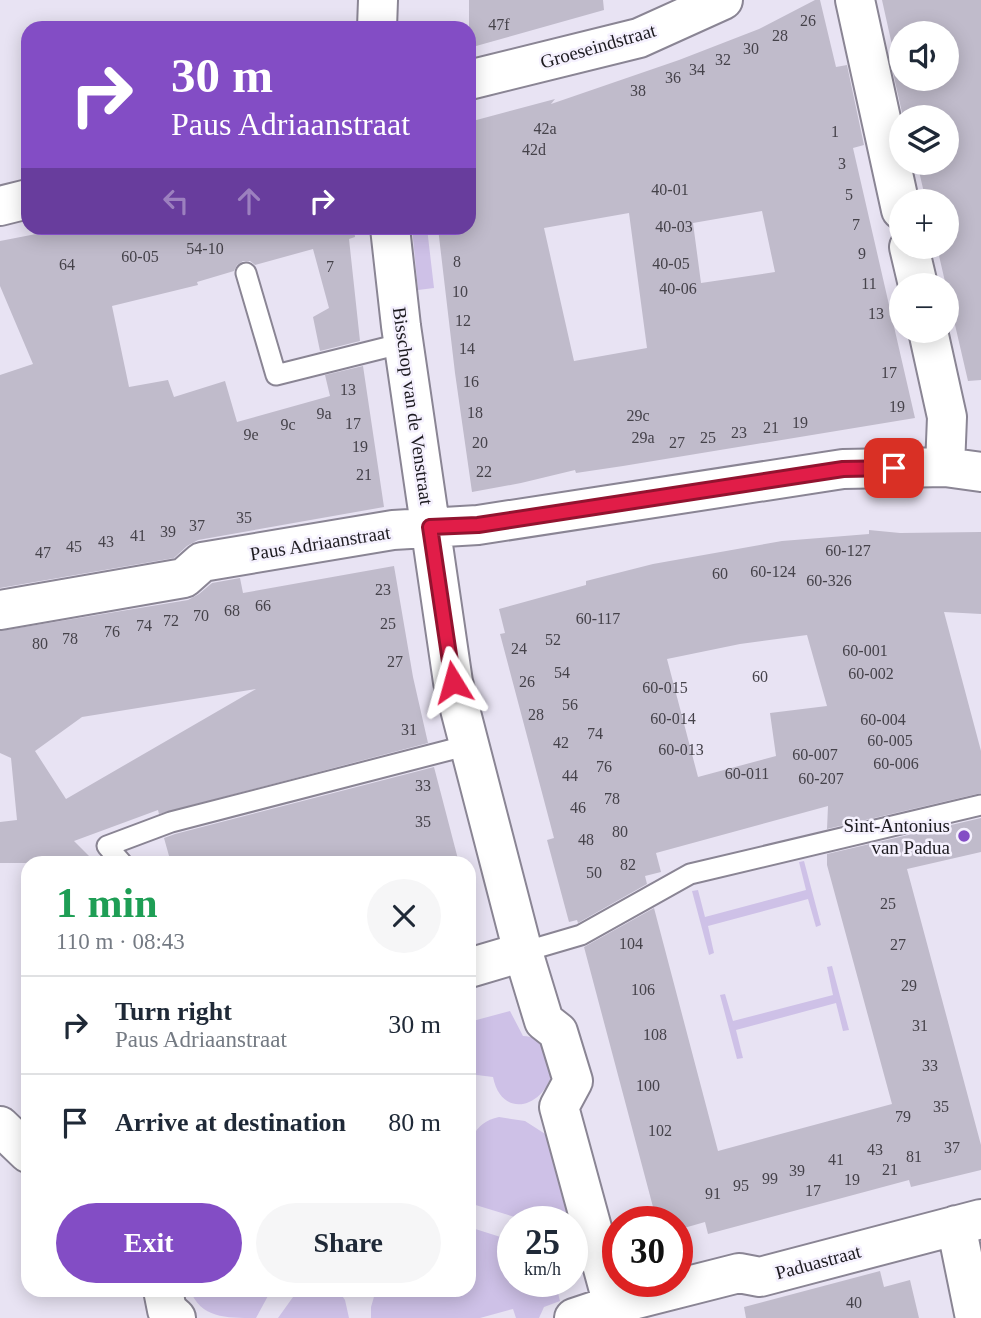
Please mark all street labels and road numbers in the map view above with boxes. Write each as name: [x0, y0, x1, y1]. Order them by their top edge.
street label: Groeseindstraat: [538, 19, 659, 73]
street label: Bisschop van de Venstraat: [389, 306, 437, 507]
street label: Paus Adriaanstraat: [248, 521, 392, 564]
street label: Paduastraat: [773, 1240, 864, 1283]

